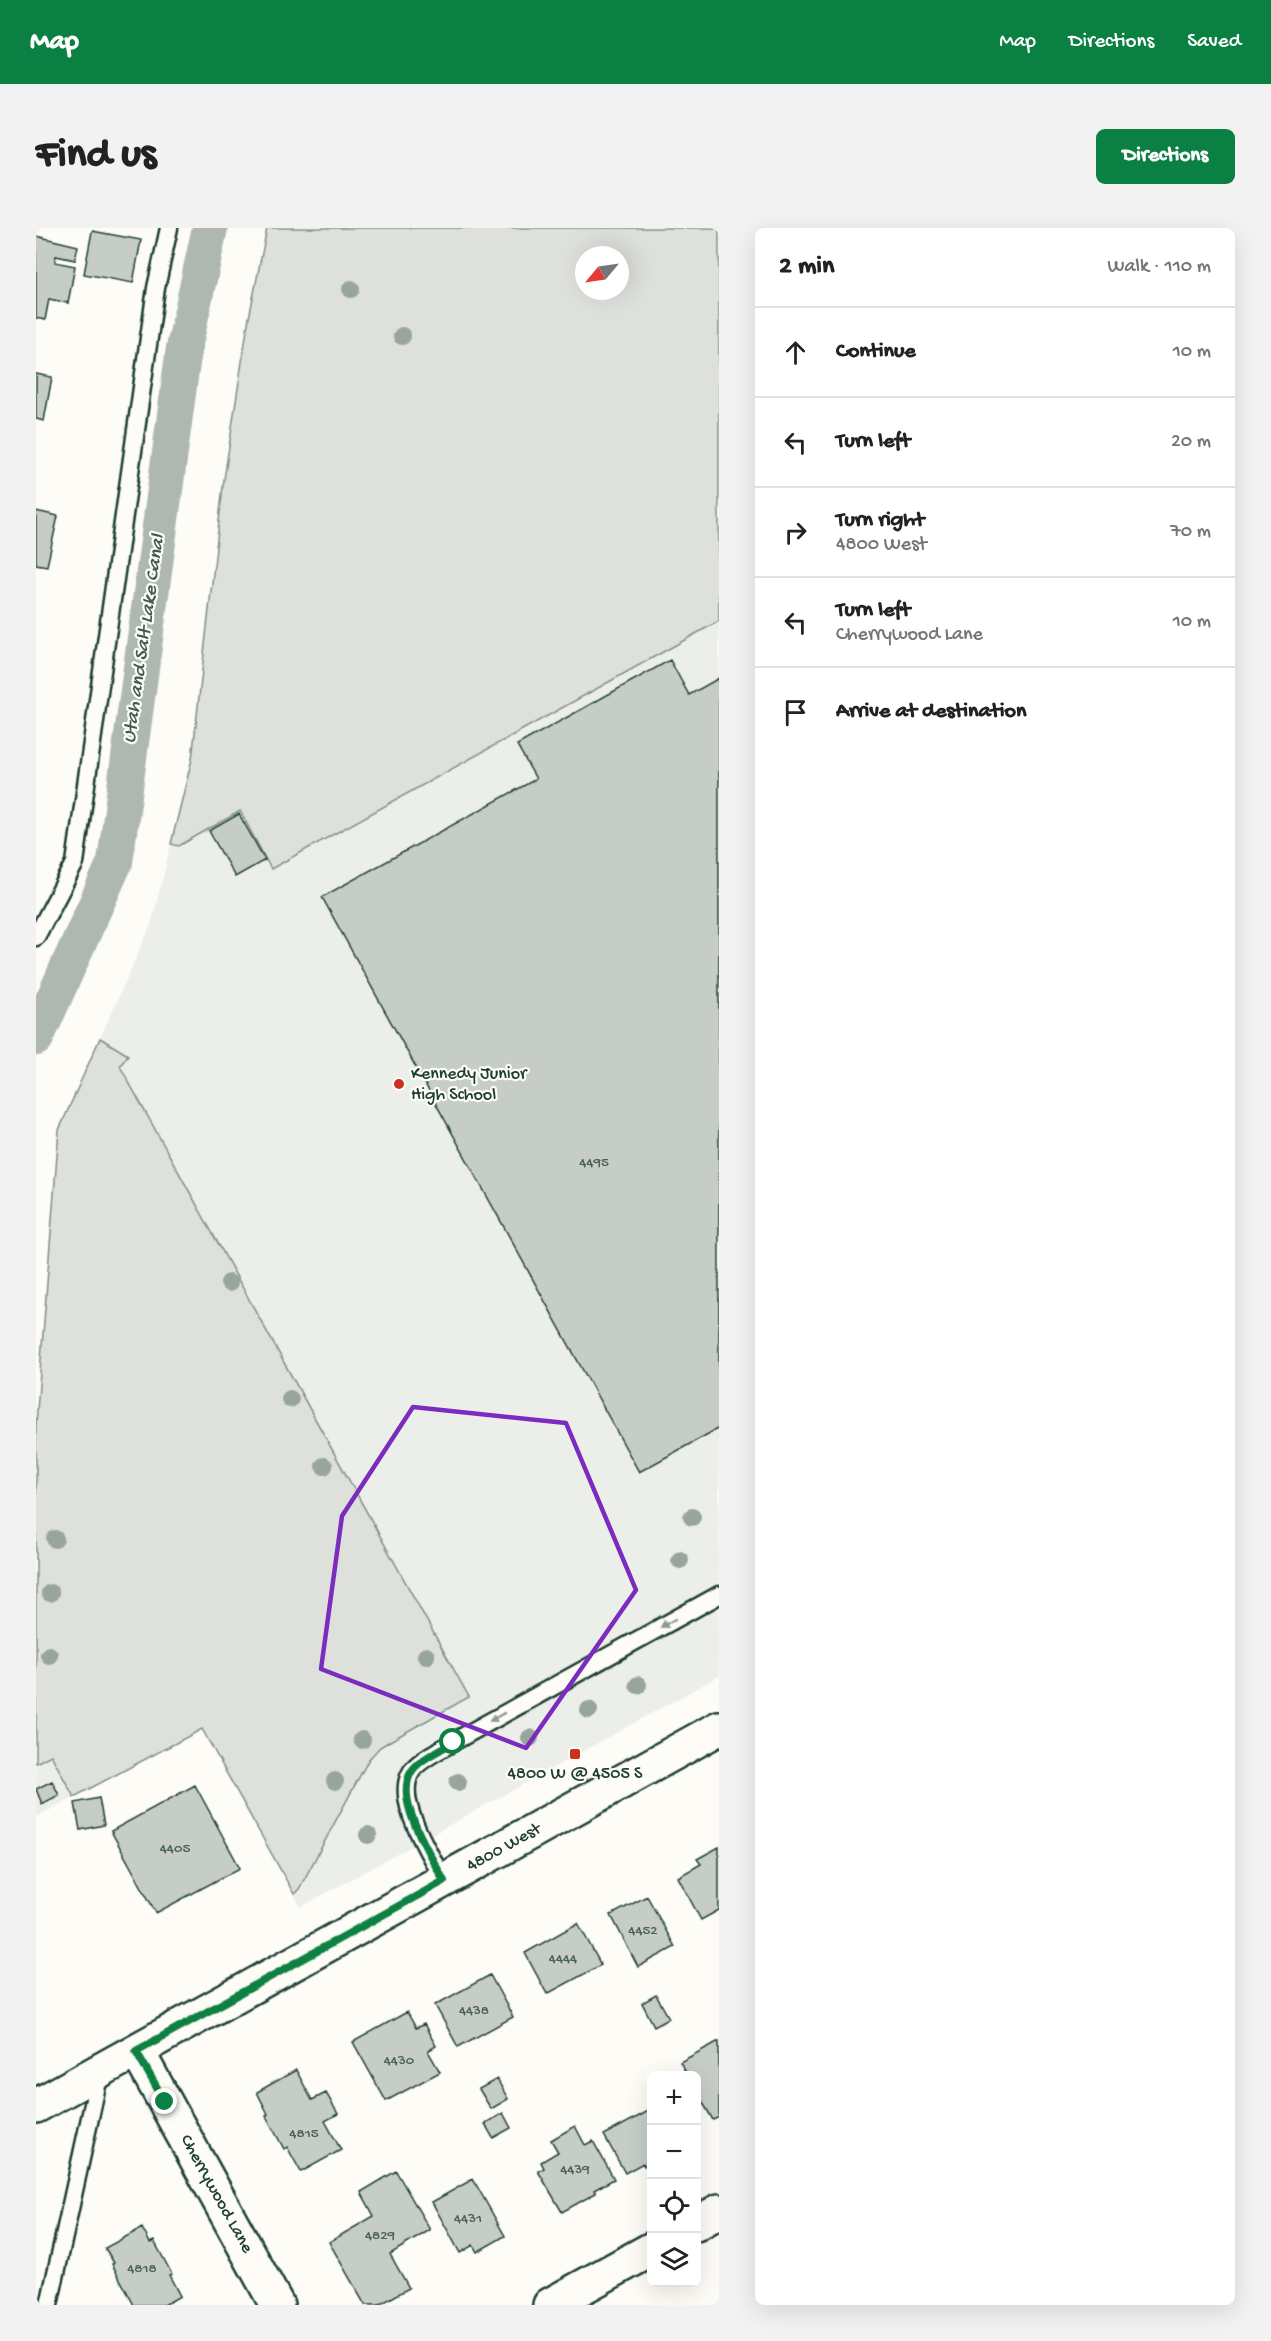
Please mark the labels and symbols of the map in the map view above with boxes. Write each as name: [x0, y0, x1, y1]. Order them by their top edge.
north arrow: [575, 246, 629, 300]
water label: Utah and Salt Lake Canal: [119, 532, 171, 745]
place label: Kennedy Junior High School: [411, 1064, 528, 1106]
marker: Kennedy Junior High School: [392, 1077, 406, 1091]
house number: 4495: [579, 1154, 609, 1172]
one-way arrow: [659, 1618, 676, 1628]
one-way arrow: [488, 1712, 505, 1722]
route start: [439, 1728, 465, 1754]
marker: 4800 W @ 4505 S: [568, 1747, 582, 1761]
place label: 4800 W @ 4505 S: [508, 1764, 643, 1785]
street label: 4800 West: [463, 1818, 546, 1877]
house number: 4405: [160, 1840, 190, 1858]
house number: 4452: [628, 1922, 658, 1940]
house number: 4444: [549, 1950, 577, 1968]
house number: 4438: [459, 2002, 489, 2020]
house number: 4430: [384, 2052, 415, 2070]
route end: [151, 2088, 177, 2114]
house number: 4815: [289, 2125, 319, 2143]
street label: Cherrywood Lane: [175, 2131, 258, 2258]
house number: 4439: [560, 2161, 590, 2179]
house number: 4431: [454, 2210, 482, 2228]
house number: 4829: [365, 2227, 396, 2245]
house number: 4818: [127, 2260, 157, 2278]

